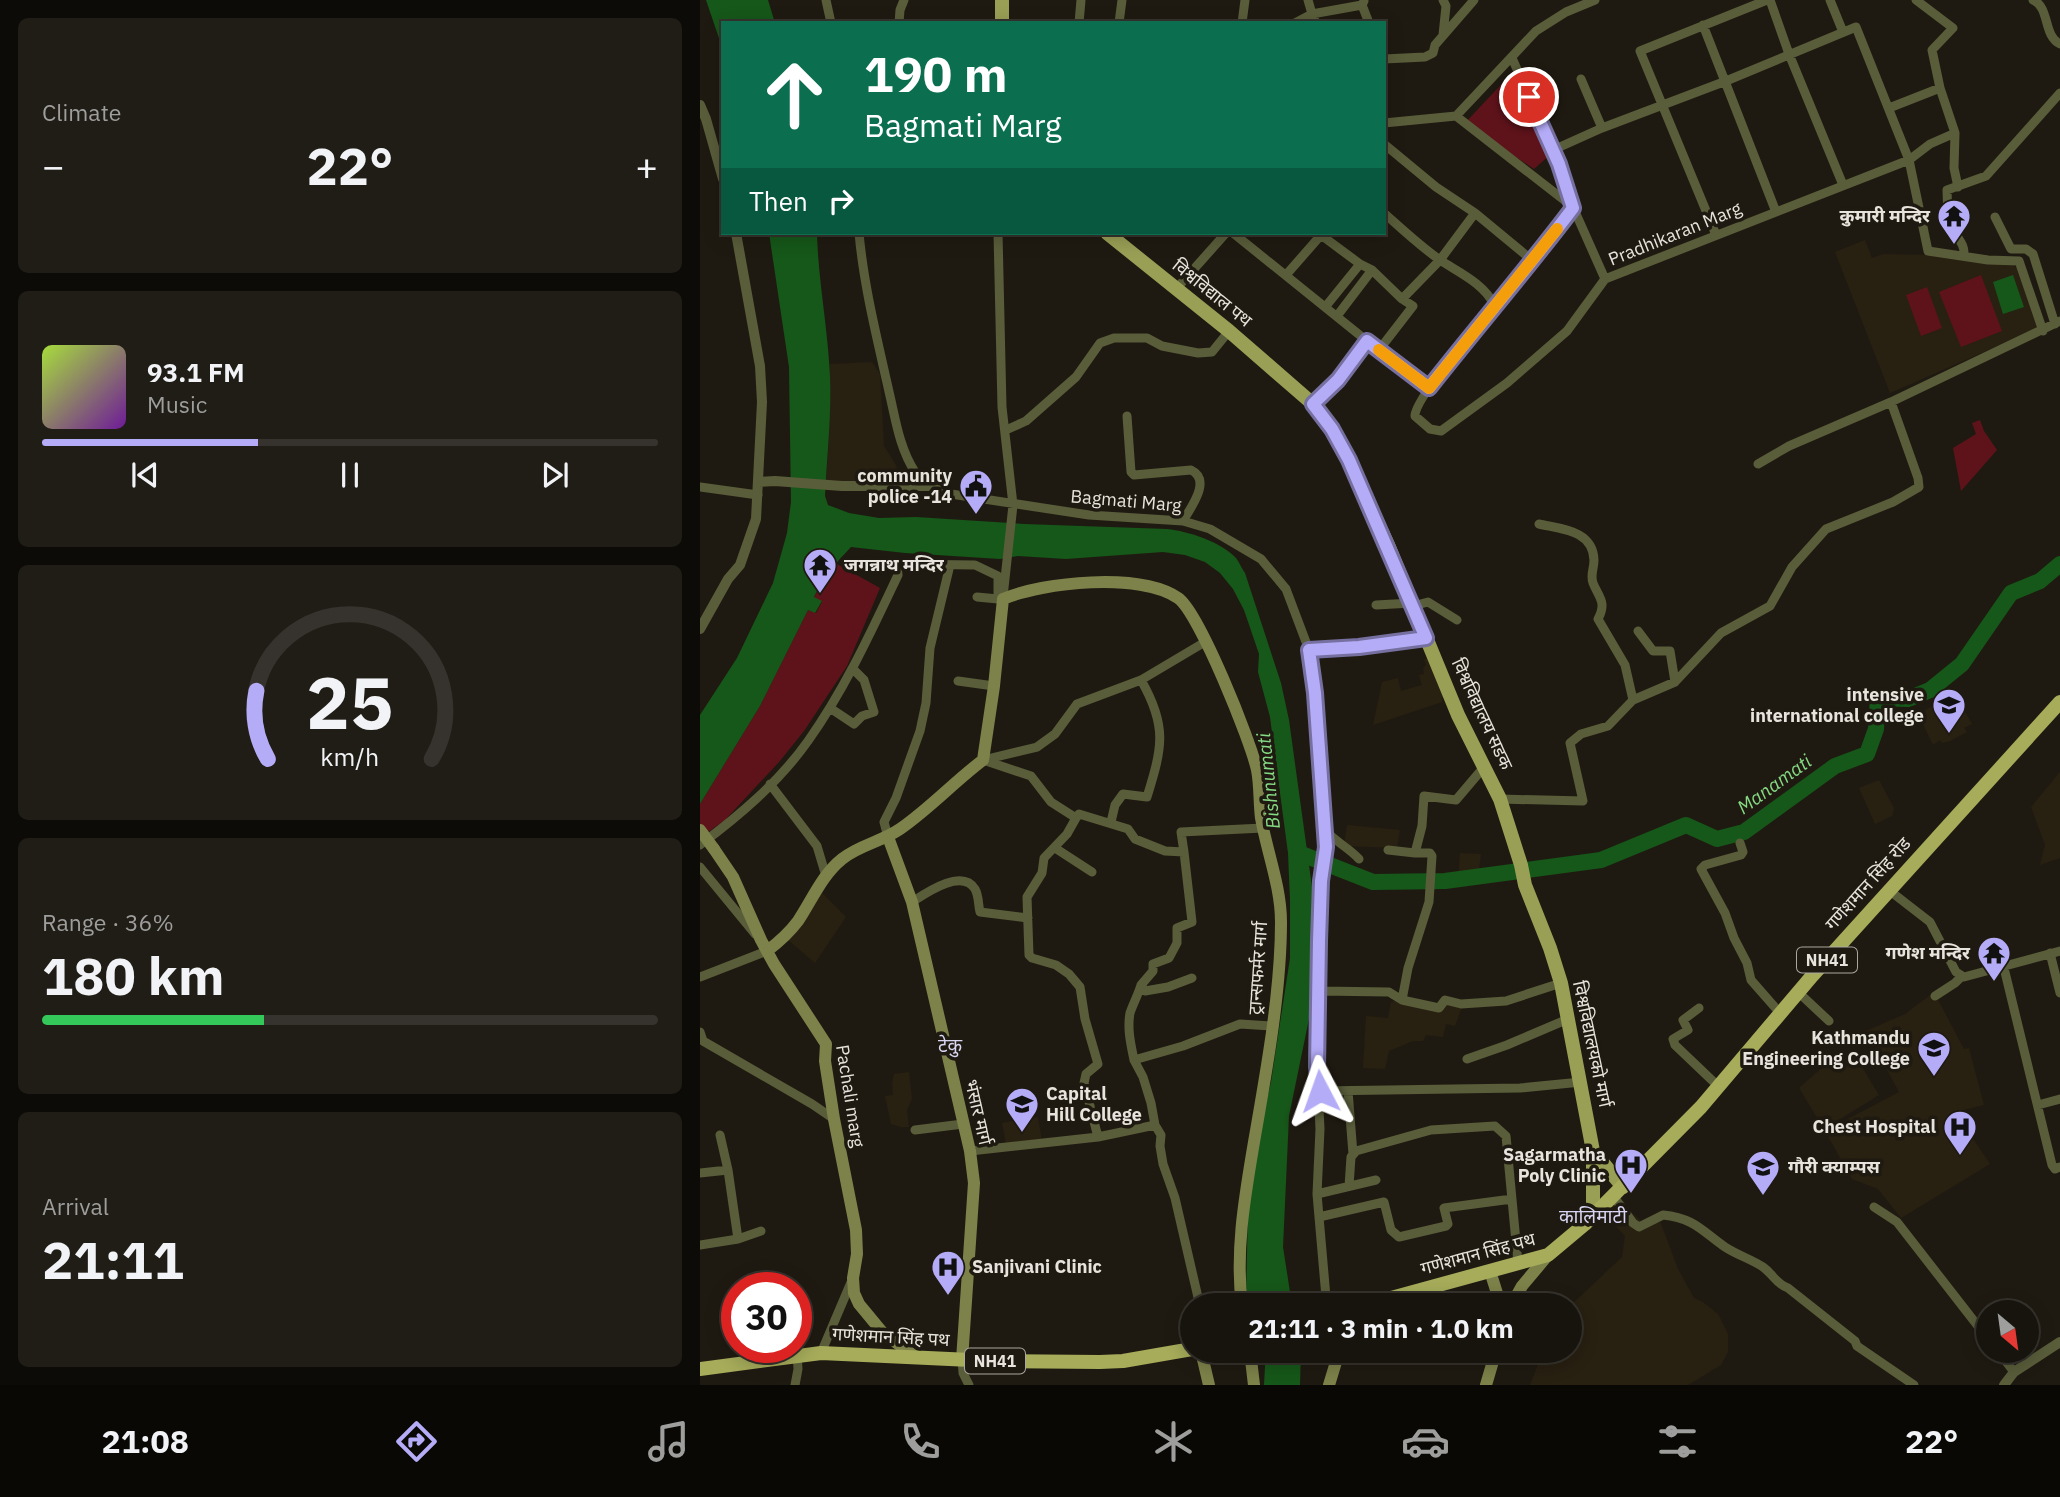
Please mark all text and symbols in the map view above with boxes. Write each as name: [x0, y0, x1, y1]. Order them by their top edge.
text: 190 m: [864, 42, 1008, 105]
icon: ahead: [749, 49, 840, 140]
pin: [1499, 67, 1559, 127]
icon: arrive: [1510, 78, 1548, 116]
text: Climate: [42, 97, 121, 127]
text: Bagmati Marg: [864, 104, 1062, 146]
text: 22°: [307, 132, 393, 199]
text: −: [42, 141, 65, 190]
text: +: [635, 141, 658, 190]
icon: right: [822, 182, 860, 220]
text: Then: [749, 184, 808, 218]
street label: Pradhikaran Marg: [1605, 196, 1745, 271]
temple icon: कुमारी मन्दिर: [1935, 197, 1973, 246]
place label: कुमारी मन्दिर: [1840, 204, 1931, 227]
street label: विश्वविद्याल पथ: [1168, 253, 1257, 332]
text: 93.1 FM: [147, 355, 245, 389]
text: Music: [147, 389, 207, 419]
icon: previous: [126, 456, 164, 494]
icon: pause: [331, 456, 369, 494]
icon: next: [536, 456, 574, 494]
place label: community police -14: [857, 464, 952, 508]
public building icon: community police -14: [957, 467, 995, 516]
street label: Bagmati Marg: [1070, 484, 1183, 517]
temple icon: जगन्नाथ मन्दिर: [801, 546, 839, 595]
place label: जगन्नाथ मन्दिर: [844, 553, 945, 576]
text: 25: [306, 654, 394, 749]
street label: विश्वविद्यालय सडक: [1447, 654, 1519, 774]
place label: intensive international college: [1750, 683, 1924, 727]
school or university icon: intensive international college: [1930, 686, 1968, 735]
water label: Bishnumati: [1251, 731, 1285, 830]
text: km/h: [321, 739, 379, 772]
water label: Manamati: [1732, 748, 1817, 819]
street label: गणेशमान सिंह रोड: [1820, 832, 1916, 935]
text: Range · 36%: [42, 907, 174, 937]
street label: ट्रान्सफर्मर मार्ग: [1243, 920, 1272, 1015]
temple icon: गणेश मन्दिर: [1975, 934, 2013, 983]
place label: गणेश मन्दिर: [1886, 941, 1971, 964]
text: 180 km: [42, 942, 224, 1009]
road number: NH41: [1797, 948, 1857, 972]
street label: विश्वविद्यालयको मार्ग: [1568, 979, 1617, 1110]
place label: Kathmandu Engineering College: [1742, 1026, 1910, 1070]
school or university icon: Kathmandu Engineering College: [1915, 1029, 1953, 1078]
district label: टेकु: [938, 1033, 962, 1058]
street label: Pachali marg: [831, 1043, 870, 1150]
position arrow: [1283, 1054, 1357, 1128]
street label: भंसार मार्ग: [960, 1077, 997, 1148]
place label: Capital Hill College: [1046, 1082, 1142, 1126]
school or university icon: Capital Hill College: [1003, 1085, 1041, 1134]
hospital icon: Chest Hospital: [1941, 1108, 1979, 1157]
place label: Chest Hospital: [1812, 1115, 1937, 1138]
place label: Sagarmatha Poly Clinic: [1503, 1143, 1606, 1187]
hospital icon: Sagarmatha Poly Clinic: [1612, 1146, 1650, 1195]
school or university icon: गौरी क्याम्पस: [1744, 1148, 1782, 1197]
place label: गौरी क्याम्पस: [1788, 1155, 1881, 1178]
text: Arrival: [42, 1191, 109, 1221]
district label: कालिमाटी: [1559, 1204, 1628, 1228]
text: 21:11: [42, 1226, 184, 1293]
street label: गणेशमान सिंह पथ: [1418, 1227, 1538, 1280]
hospital icon: Sanjivani Clinic: [929, 1248, 967, 1297]
place label: Sanjivani Clinic: [972, 1255, 1102, 1278]
speed limit sign: 30: [721, 1272, 812, 1363]
north arrow: [1976, 1300, 2039, 1363]
map controls: [1976, 1300, 2039, 1363]
text: 21:11 · 3 min · 1.0 km: [1248, 1311, 1514, 1345]
street label: गणेशमान सिंह पथ: [832, 1322, 951, 1351]
road number: NH41: [965, 1348, 1025, 1373]
icon: directions: [392, 1417, 441, 1466]
icon: music: [644, 1417, 693, 1466]
icon: phone: [896, 1417, 945, 1466]
icon: climate: [1149, 1417, 1198, 1466]
icon: car: [1401, 1417, 1450, 1466]
icon: filters: [1653, 1417, 1702, 1466]
text: 21:08: [102, 1420, 189, 1462]
text: 22°: [1905, 1420, 1958, 1462]

